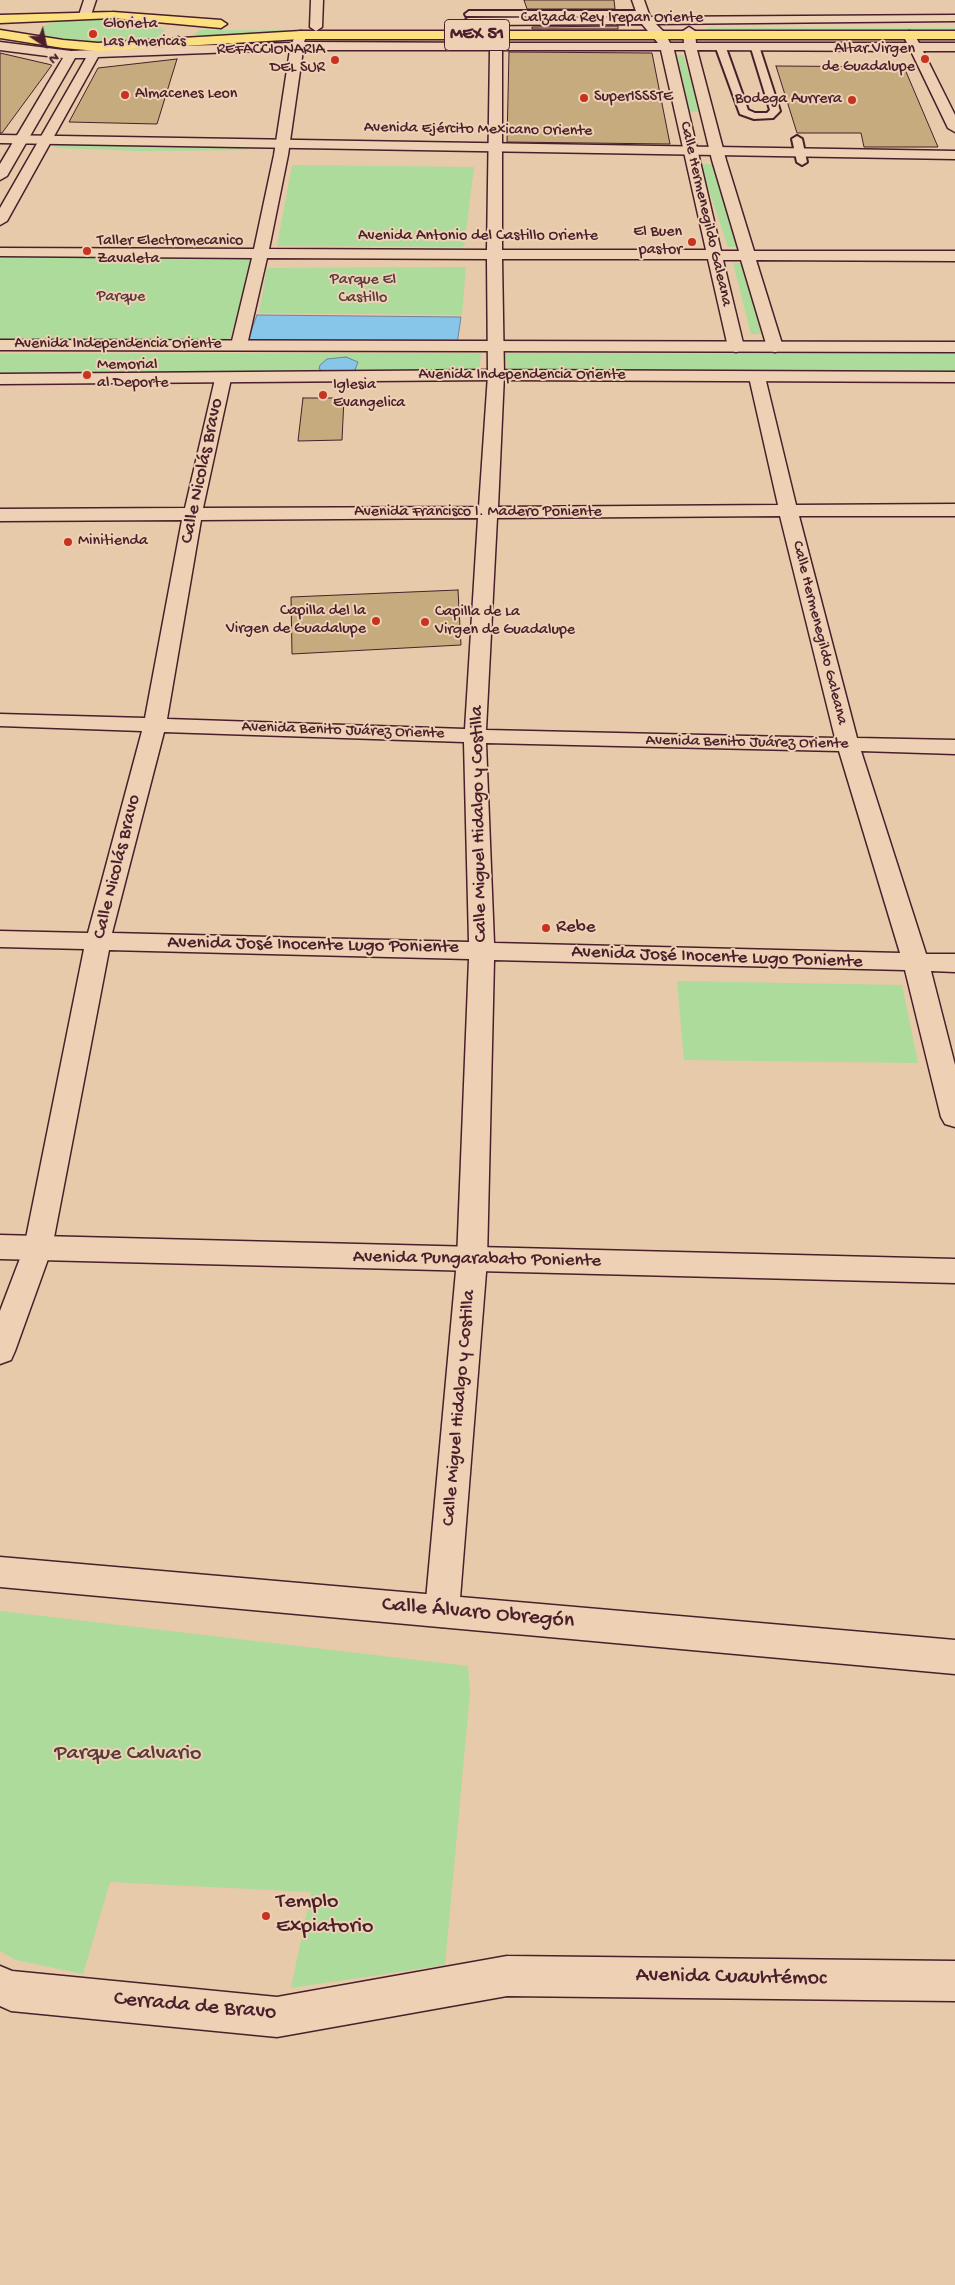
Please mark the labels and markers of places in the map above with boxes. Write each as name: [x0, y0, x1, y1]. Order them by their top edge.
place label: Glorieta Las Americas: [103, 15, 186, 53]
marker: Glorieta Las Americas: [87, 28, 99, 40]
place label: Altar Virgen de Guadalupe: [822, 40, 915, 78]
place label: REFACCIONARIA DEL SUR: [217, 41, 325, 79]
marker: Altar Virgen de Guadalupe: [919, 53, 931, 65]
marker: REFACCIONARIA DEL SUR: [329, 54, 341, 66]
place label: Almacenes Leon: [135, 85, 237, 105]
place label: SuperISSSTE: [594, 88, 673, 108]
marker: Almacenes Leon: [119, 89, 131, 101]
place label: Bodega Aurrera: [735, 90, 842, 110]
marker: SuperISSSTE: [578, 92, 590, 104]
marker: Bodega Aurrera: [846, 94, 858, 106]
place label: El Buen pastor: [633, 223, 682, 261]
place label: Taller Electromecanico Zavaleta: [97, 232, 243, 270]
marker: El Buen pastor: [686, 236, 698, 248]
marker: Taller Electromecanico Zavaleta: [81, 245, 93, 257]
place label: Memorial al Deporte: [97, 356, 169, 394]
marker: Memorial al Deporte: [81, 369, 93, 381]
place label: Iglesia Evangelica: [333, 376, 405, 414]
marker: Iglesia Evangelica: [317, 389, 329, 401]
place label: Minitienda: [78, 532, 148, 552]
marker: Minitienda: [62, 536, 74, 548]
place label: Capilla del la Virgen de Guadalupe: [226, 602, 366, 640]
place label: Capilla de La Virgen de Guadalupe: [435, 603, 575, 641]
marker: Capilla del la Virgen de Guadalupe: [370, 615, 382, 627]
marker: Capilla de La Virgen de Guadalupe: [419, 616, 431, 628]
place label: Rebe: [556, 917, 596, 939]
marker: Rebe: [540, 922, 552, 934]
place label: Templo Expiatorio: [276, 1890, 373, 1942]
marker: Templo Expiatorio: [260, 1910, 272, 1922]

